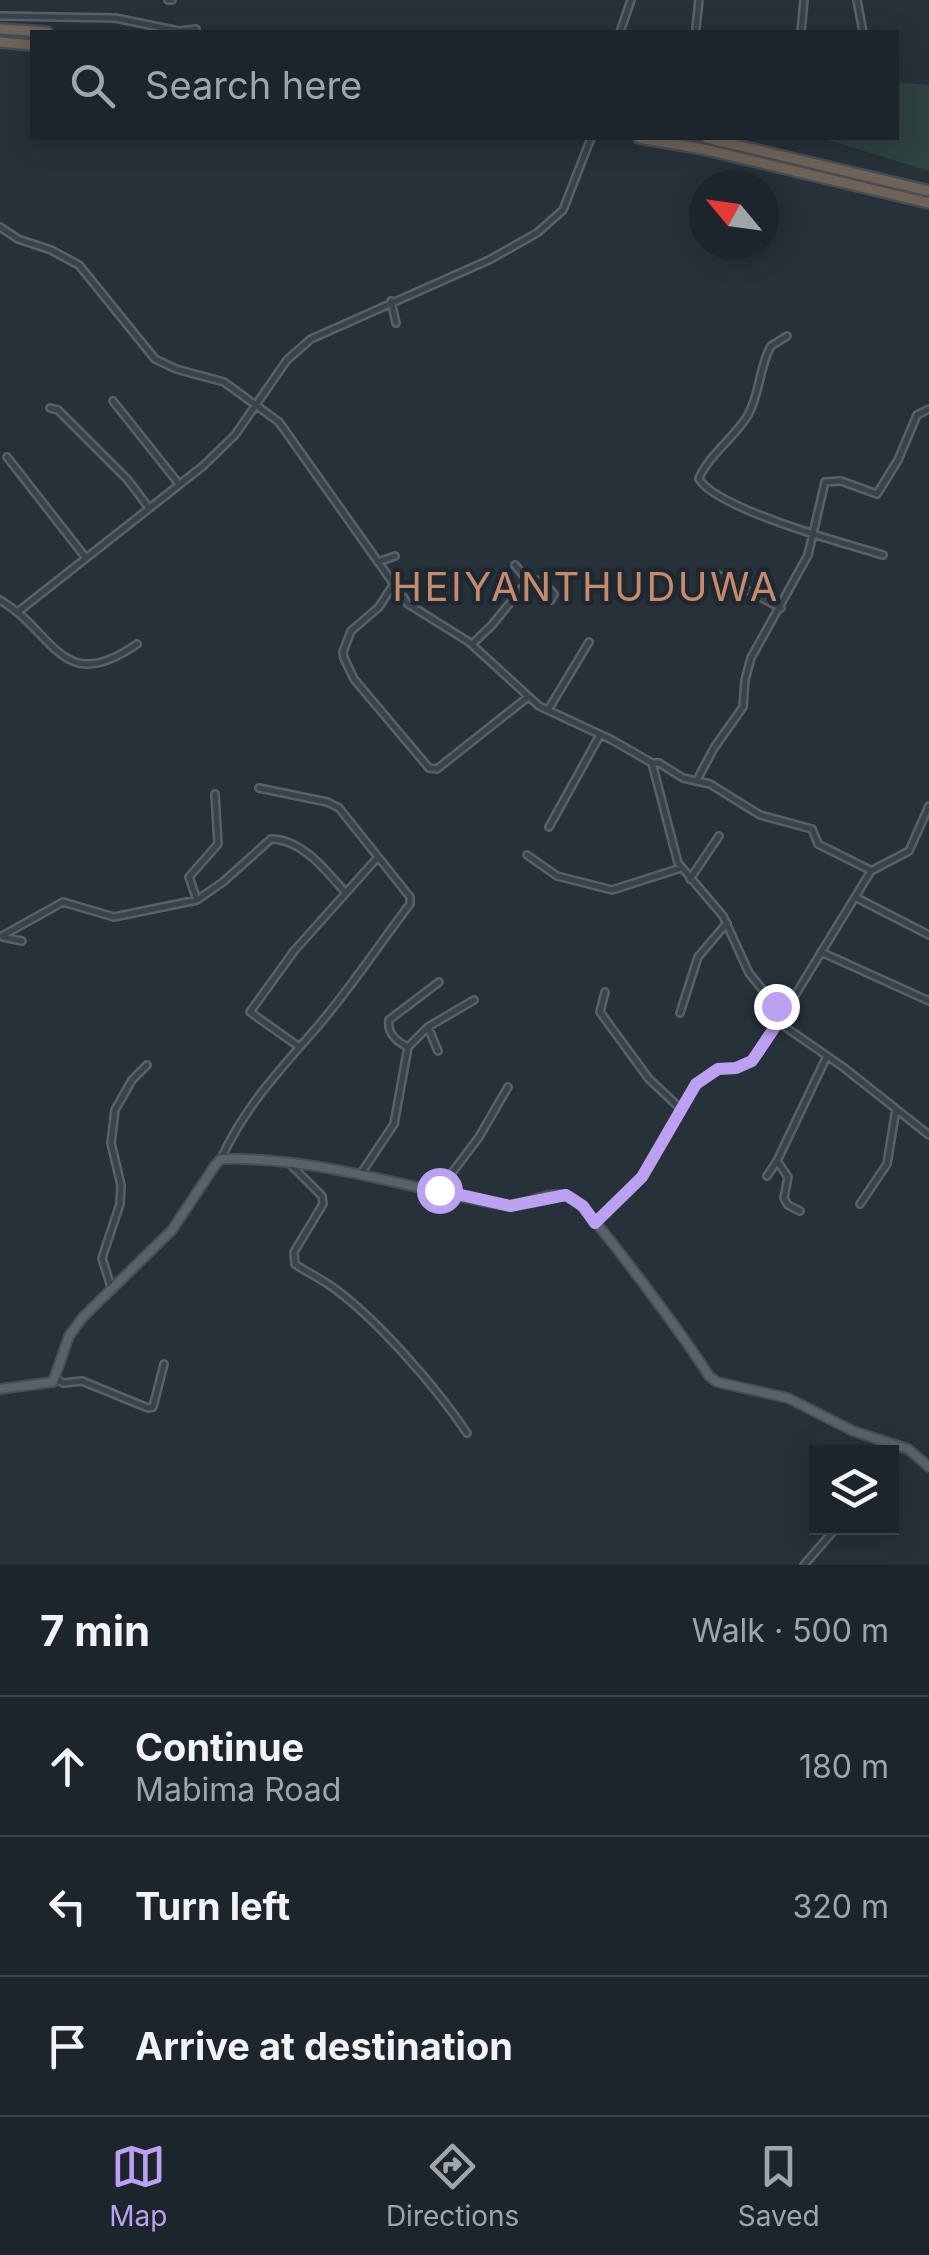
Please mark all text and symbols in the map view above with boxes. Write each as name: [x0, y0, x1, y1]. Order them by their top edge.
search box: [30, 30, 899, 140]
icon: search: [65, 58, 120, 113]
text: Search here: [145, 62, 362, 108]
north arrow: [689, 170, 779, 260]
district label: HEIYANTHUDUWA: [392, 562, 780, 611]
route end: [754, 984, 800, 1030]
route start: [417, 1168, 463, 1214]
map controls: [809, 1445, 899, 1535]
button: layers: [809, 1445, 899, 1535]
text: 7 min: [40, 1605, 150, 1656]
text: Walk · 500 m: [692, 1611, 889, 1650]
text: Continue: [135, 1724, 304, 1770]
icon: ahead: [40, 1739, 95, 1794]
text: 180 m: [799, 1747, 889, 1786]
text: Mabima Road: [135, 1770, 341, 1809]
icon: left: [40, 1879, 95, 1934]
text: Turn left: [135, 1883, 290, 1929]
text: 320 m: [793, 1887, 889, 1926]
icon: arrive: [40, 2019, 95, 2074]
text: Arrive at destination: [135, 2023, 513, 2069]
tab: Map: [109, 2139, 167, 2233]
tab: Directions: [386, 2139, 519, 2233]
tab: Saved: [738, 2139, 820, 2233]

